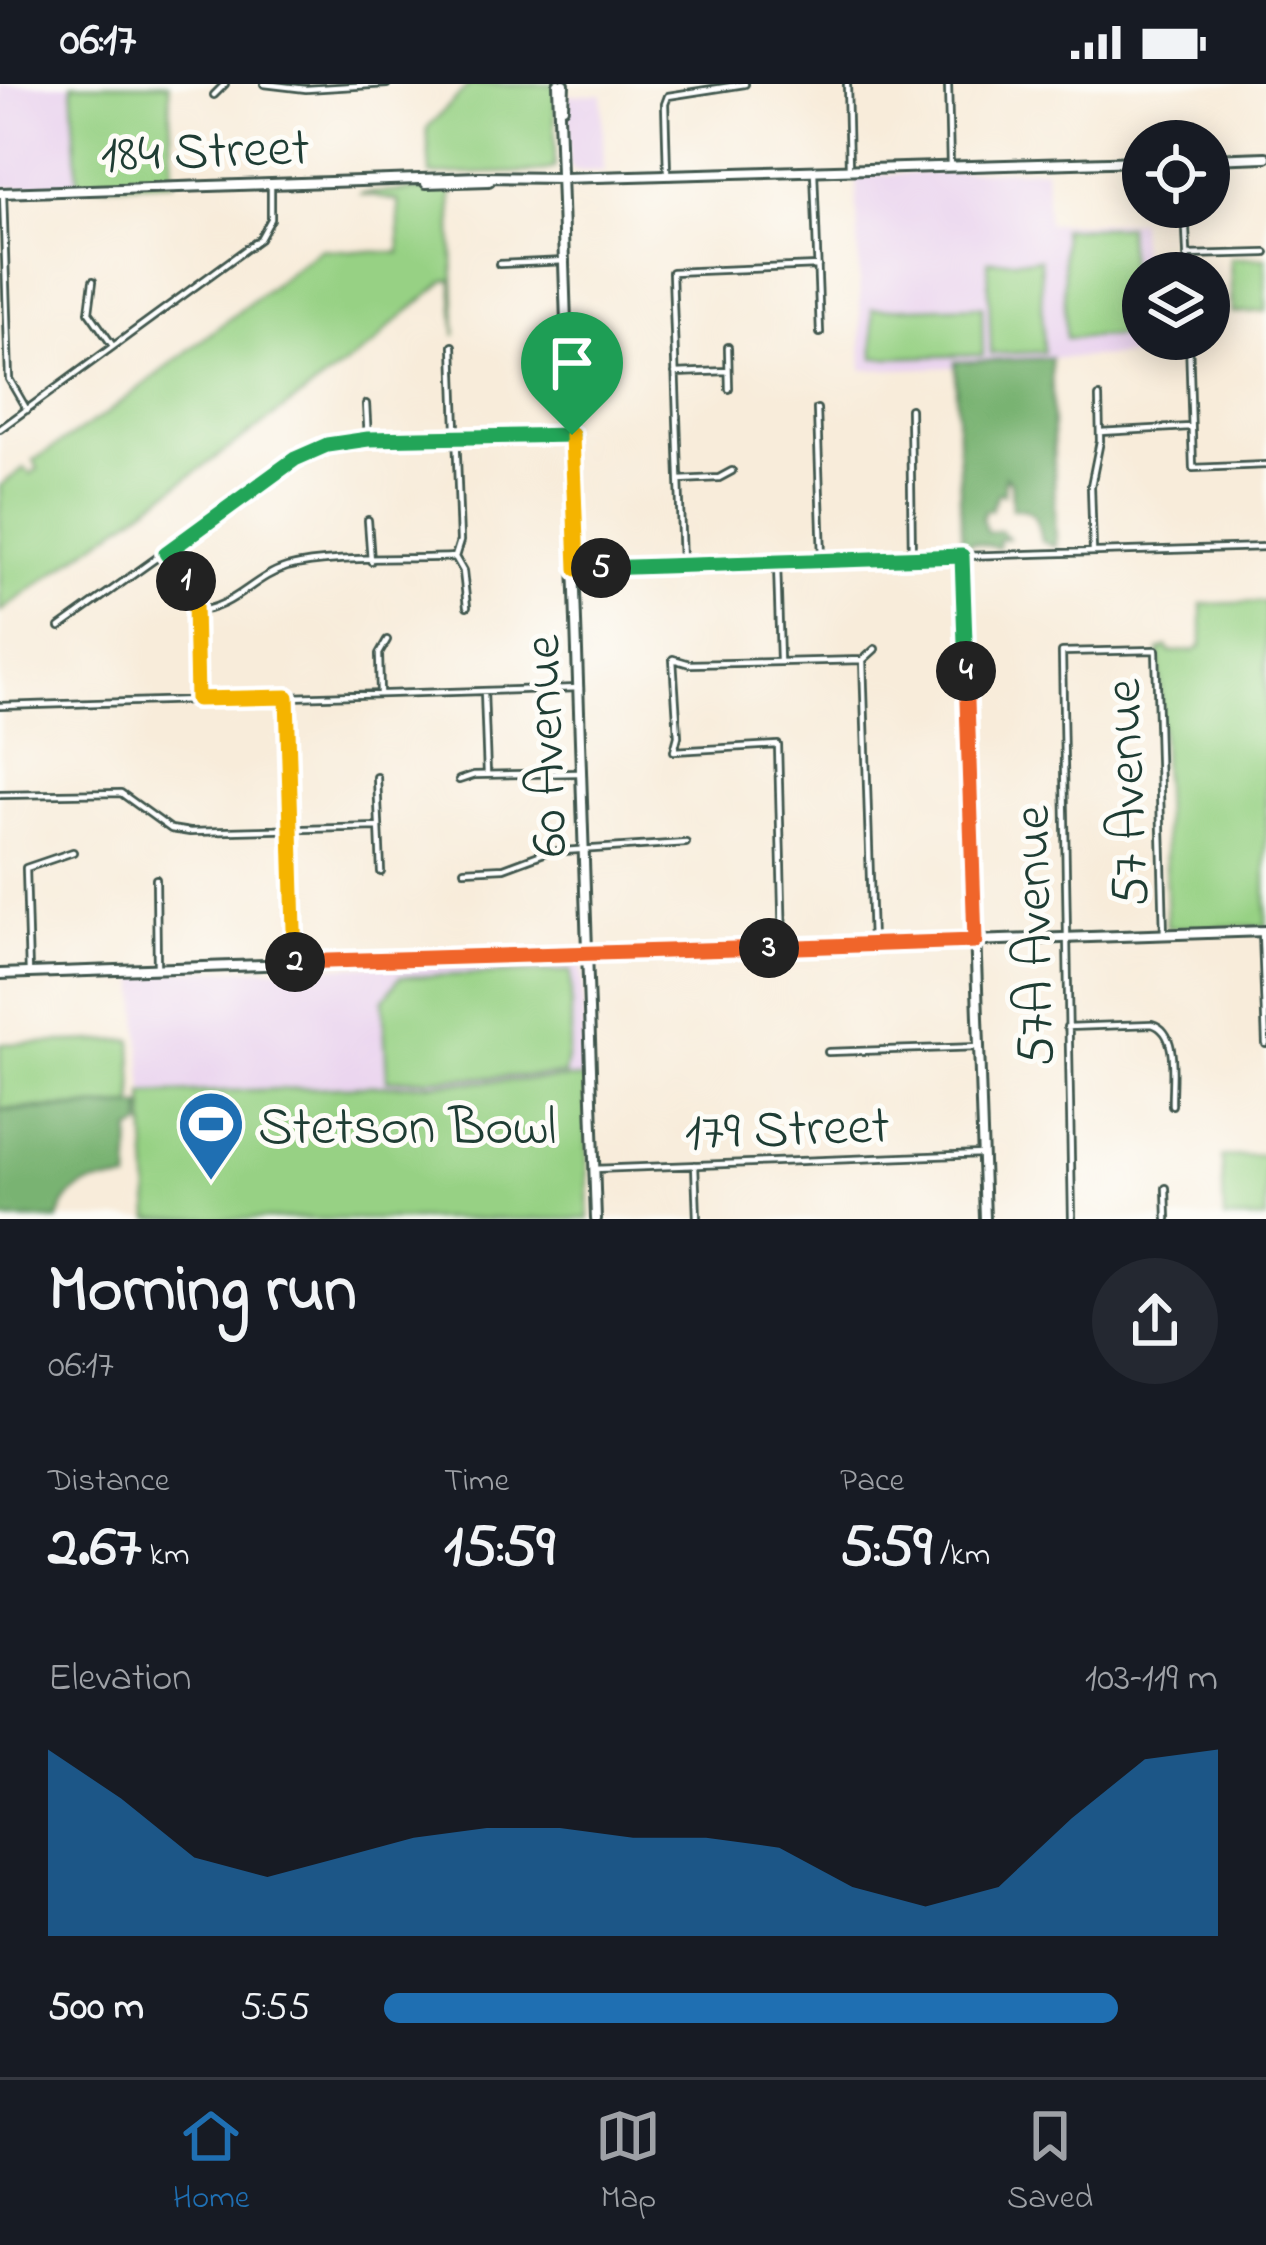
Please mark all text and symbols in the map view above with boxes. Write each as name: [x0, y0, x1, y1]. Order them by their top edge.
text: 06:17: [60, 9, 136, 75]
street label: 184 Street: [99, 111, 311, 197]
map controls: [1122, 120, 1230, 360]
button: locate: [1122, 120, 1230, 228]
button: layers: [1122, 252, 1230, 360]
pin: [521, 312, 623, 435]
icon: arrive: [539, 330, 605, 396]
pin: 5: [571, 538, 631, 598]
text: 5: [592, 544, 610, 592]
pin: 1: [156, 551, 216, 611]
text: 1: [181, 557, 191, 605]
street label: 60 Avenue: [506, 633, 592, 858]
pin: 4: [936, 641, 996, 701]
text: 4: [959, 647, 973, 695]
street label: 57 Avenue: [1087, 677, 1173, 908]
street label: 57A Avenue: [996, 804, 1078, 1067]
pin: 3: [739, 918, 799, 978]
text: 3: [762, 924, 776, 972]
pin: 2: [265, 932, 325, 992]
text: 2: [287, 938, 303, 986]
sports icon: Stetson Bowl: [176, 1089, 246, 1183]
street label: 179 Street: [683, 1089, 891, 1175]
place label: Stetson Bowl: [258, 1091, 557, 1169]
text: Morning run: [48, 1245, 357, 1341]
button: share: [1092, 1258, 1218, 1384]
text: 06:17: [48, 1338, 114, 1395]
text: Distance: [48, 1458, 170, 1506]
text: Time: [444, 1458, 509, 1506]
text: Pace: [840, 1458, 904, 1506]
text: 2.67: [48, 1506, 141, 1593]
text: 15:59: [444, 1506, 555, 1593]
text: 5:59: [840, 1506, 932, 1593]
text: km: [141, 1532, 190, 1580]
text: /km: [932, 1532, 990, 1580]
text: Elevation: [48, 1651, 191, 1708]
text: 103–119 m: [1085, 1651, 1218, 1708]
text: 500 m: [48, 1980, 144, 2037]
text: 5:55: [240, 1980, 310, 2037]
tab: Home: [173, 2103, 250, 2223]
tab: Map: [595, 2103, 661, 2223]
tab: Saved: [1007, 2103, 1093, 2223]

